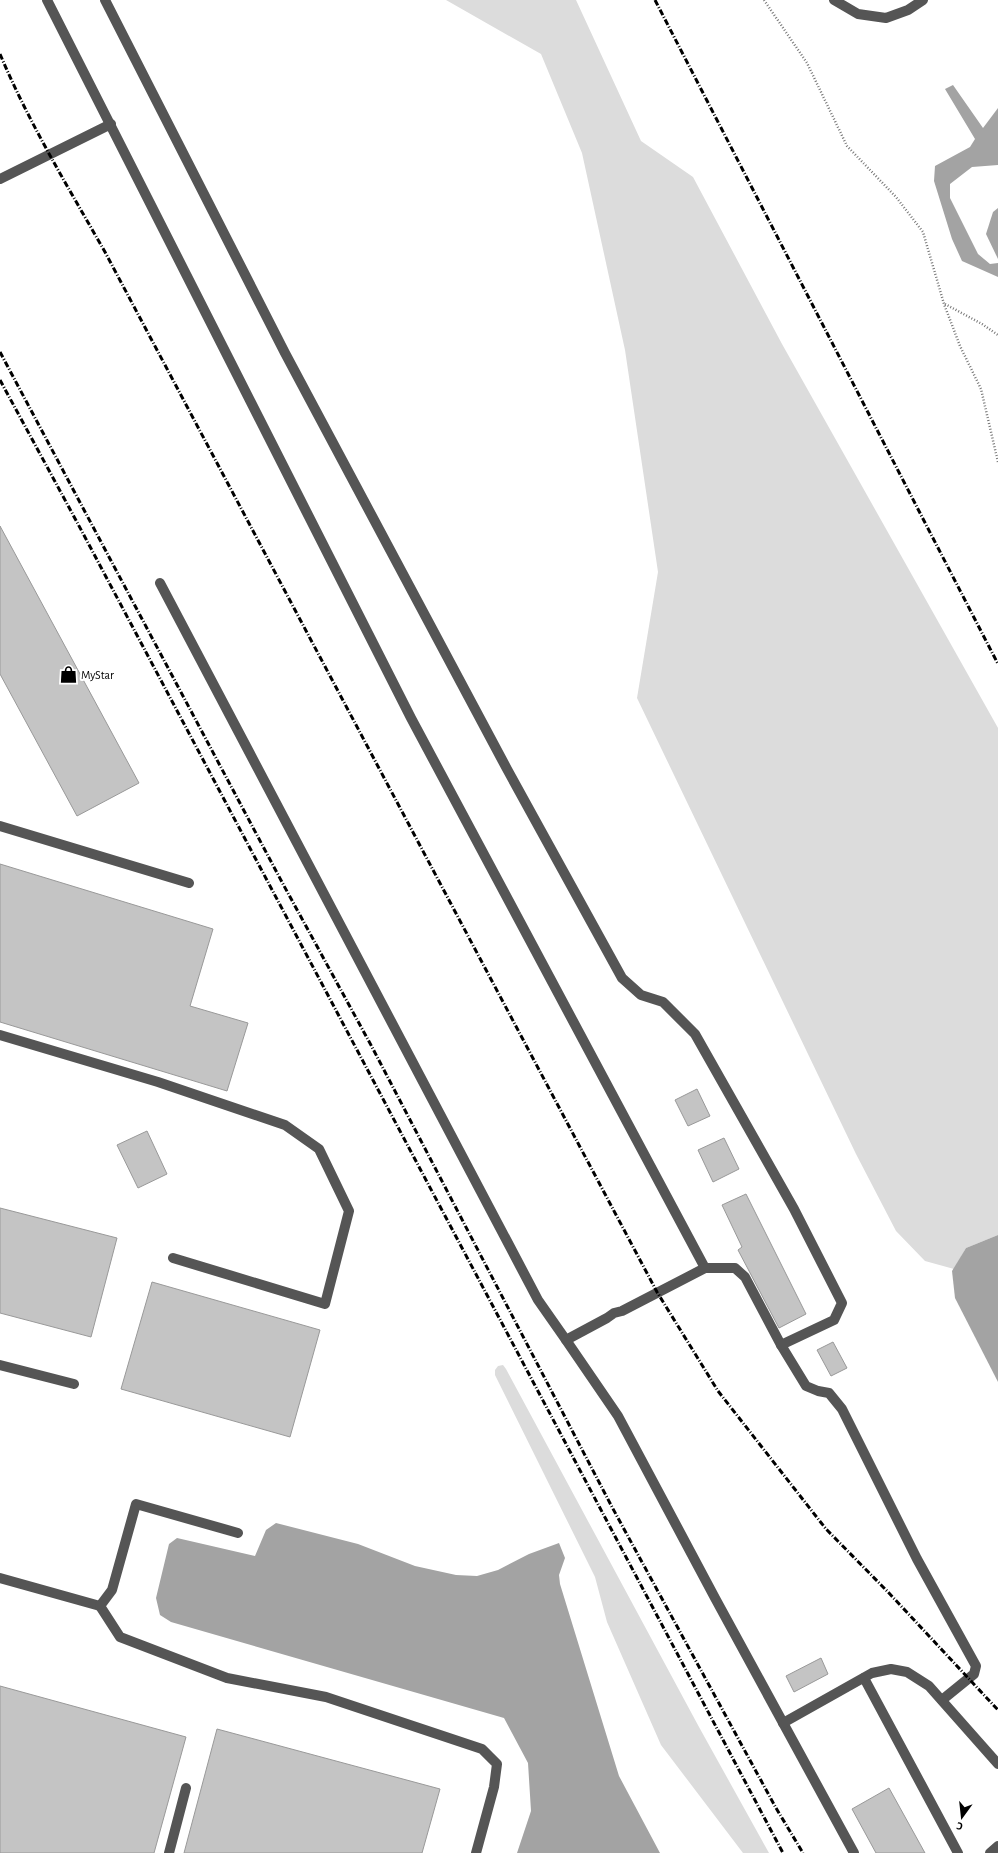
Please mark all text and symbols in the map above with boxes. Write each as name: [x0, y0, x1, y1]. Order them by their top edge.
shop icon: MyStar: [58, 665, 78, 685]
place label: MyStar: [81, 669, 114, 682]
north arrow: [942, 1797, 982, 1837]
text: С: [955, 1820, 964, 1832]

